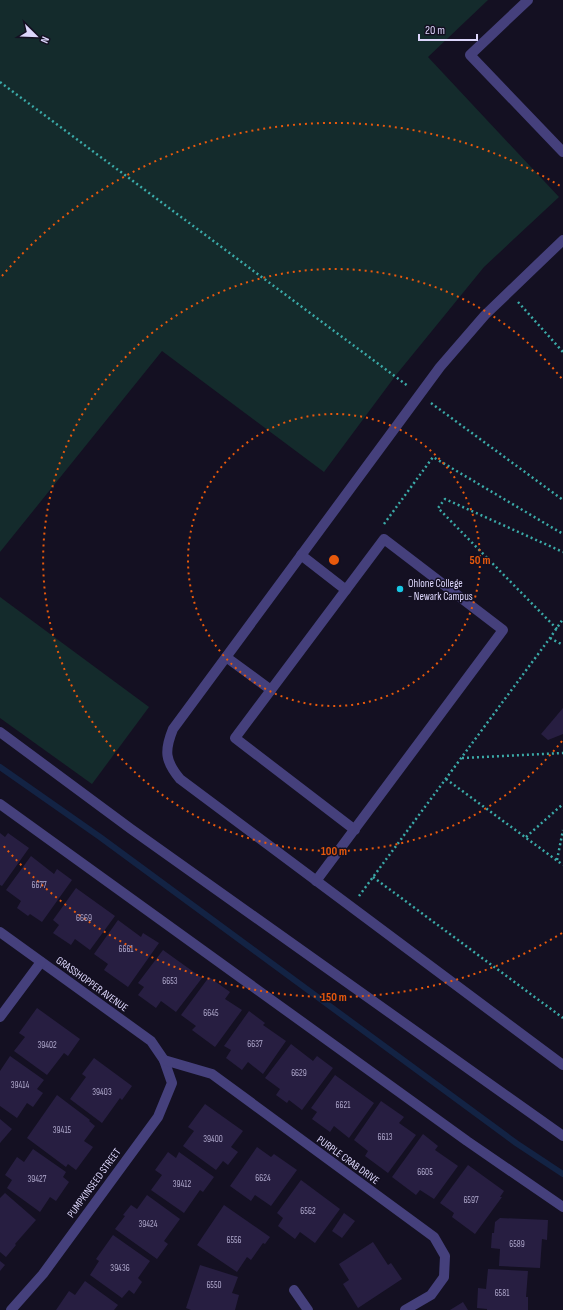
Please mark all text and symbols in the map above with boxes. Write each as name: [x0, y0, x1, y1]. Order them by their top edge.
north arrow: [16, 16, 56, 56]
scale bar: [419, 16, 477, 42]
text: 20 m: [425, 23, 445, 38]
text: N: [38, 34, 52, 45]
centre of rings: [327, 553, 341, 567]
text: 50 m: [470, 553, 490, 568]
place label: Ohlone College - Newark Campus: [408, 577, 473, 603]
marker: Ohlone College - Newark Campus: [395, 584, 405, 594]
text: 100 m: [321, 844, 347, 859]
house number: 6677: [31, 880, 47, 891]
house number: 6669: [76, 913, 92, 924]
house number: 6661: [119, 944, 134, 955]
street label: GRASSHOPPER AVENUE: [54, 954, 130, 1014]
house number: 6653: [162, 976, 178, 987]
text: 150 m: [321, 990, 347, 1005]
house number: 6645: [203, 1008, 219, 1019]
house number: 6637: [247, 1039, 263, 1050]
house number: 39402: [37, 1040, 57, 1051]
house number: 6629: [291, 1068, 307, 1079]
house number: 39414: [11, 1080, 29, 1091]
house number: 39403: [92, 1087, 112, 1098]
house number: 6621: [336, 1100, 351, 1111]
house number: 39415: [53, 1125, 72, 1136]
house number: 6613: [378, 1132, 393, 1143]
street label: PURPLE CRAB DRIVE: [314, 1133, 382, 1187]
house number: 39400: [203, 1134, 223, 1145]
street label: PUMPKINSEED STREET: [64, 1145, 124, 1220]
house number: 6605: [417, 1167, 433, 1178]
house number: 6624: [255, 1173, 271, 1184]
house number: 39427: [28, 1174, 47, 1185]
house number: 39412: [173, 1179, 192, 1190]
house number: 6597: [463, 1195, 479, 1206]
house number: 6562: [300, 1206, 316, 1217]
house number: 39424: [139, 1219, 158, 1230]
house number: 6556: [226, 1235, 242, 1246]
house number: 6589: [509, 1239, 525, 1250]
house number: 39436: [110, 1263, 130, 1274]
house number: 6550: [206, 1280, 222, 1291]
house number: 6581: [495, 1288, 510, 1299]

